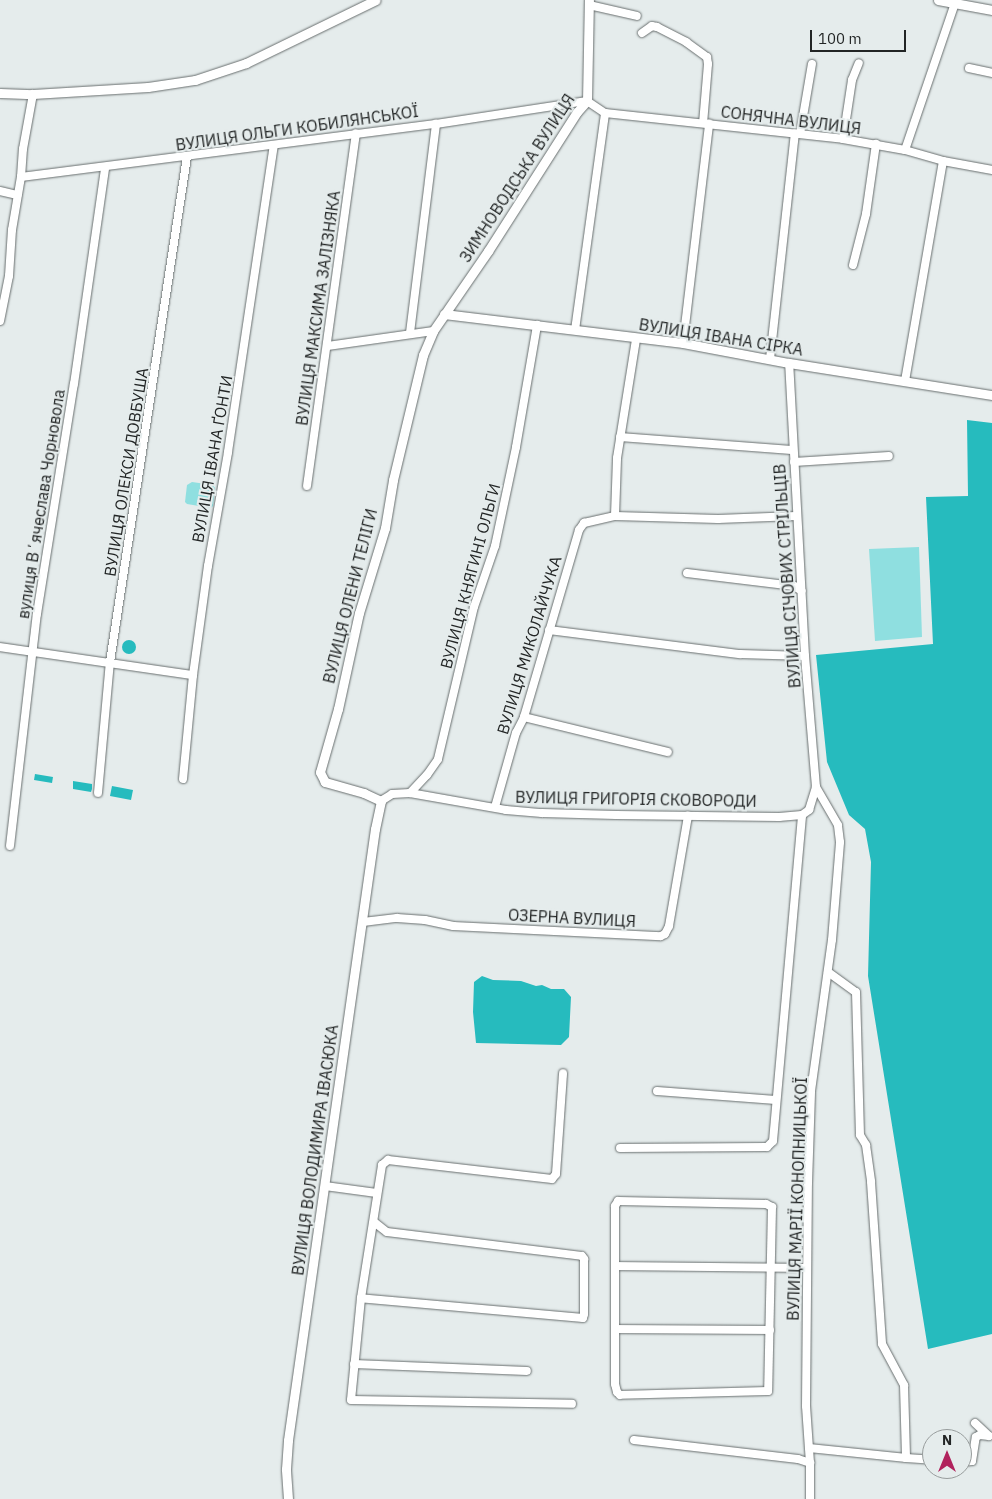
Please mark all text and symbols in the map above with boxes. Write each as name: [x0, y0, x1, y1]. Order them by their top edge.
scale bar: [812, 20, 908, 52]
text: 100 m: [818, 29, 862, 48]
street label: ЗИМНОВОДСЬКА ВУЛИЦЯ: [455, 90, 579, 266]
street label: ВУЛИЦЯ ОЛЬГИ КОБИЛЯНСЬКОЇ: [174, 101, 420, 155]
street label: СОНЯЧНА ВУЛИЦЯ: [720, 102, 862, 138]
street label: ВУЛИЦЯ МАКСИМА ЗАЛІЗНЯКА: [292, 189, 344, 427]
street label: ВУЛИЦЯ ІВАНА СІРКА: [638, 315, 804, 359]
street label: ВУЛИЦЯ ОЛЕКСИ ДОВБУША: [100, 366, 152, 578]
street label: ВУЛИЦЯ ІВАНА ҐОНТИ: [188, 374, 236, 544]
street label: вулиця Вʼячеслава Чорновола: [13, 388, 69, 620]
street label: ВУЛИЦЯ СІЧОВИХ СТРІЛЬЦІВ: [770, 463, 804, 689]
street label: ВУЛИЦЯ КНЯГИНІ ОЛЬГИ: [436, 481, 504, 671]
street label: ВУЛИЦЯ ОЛЕНИ ТЕЛІГИ: [319, 507, 381, 685]
street label: ВУЛИЦЯ МИКОЛАЙЧУКА: [493, 554, 565, 736]
street label: ВУЛИЦЯ ГРИГОРІЯ СКОВОРОДИ: [515, 787, 757, 811]
street label: ОЗЕРНА ВУЛИЦЯ: [508, 905, 636, 931]
street label: ВУЛИЦЯ ВОЛОДИМИРА ІВАСЮКА: [288, 1023, 342, 1277]
street label: ВУЛИЦЯ МАРІЇ КОНОПНИЦЬКОЇ: [783, 1077, 811, 1321]
north arrow: [922, 1429, 972, 1479]
text: N: [942, 1431, 952, 1449]

